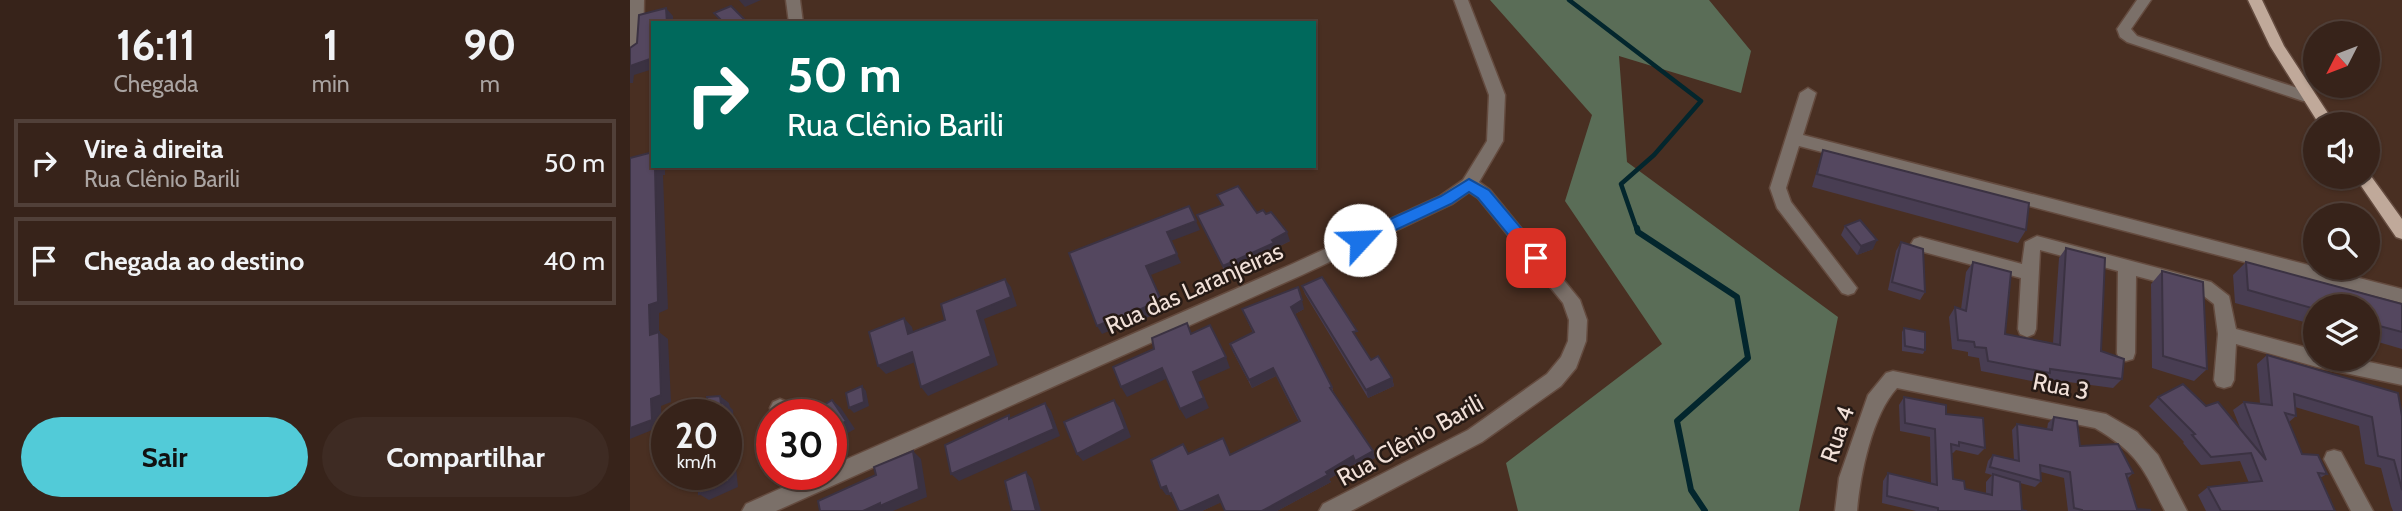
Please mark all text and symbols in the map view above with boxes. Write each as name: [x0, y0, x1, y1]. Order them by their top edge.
text: 16:11: [116, 19, 196, 71]
text: 1: [323, 19, 338, 71]
text: 90: [463, 19, 516, 71]
north arrow: [2303, 21, 2380, 98]
map controls: [2303, 21, 2380, 371]
text: 50 m: [787, 45, 902, 104]
icon: right: [672, 49, 763, 140]
text: Chegada: [114, 70, 198, 98]
text: min: [312, 70, 350, 98]
text: m: [480, 70, 500, 98]
text: Rua Clênio Barili: [787, 105, 1004, 144]
button: sound: [2303, 112, 2380, 189]
text: Vire à direita: [84, 133, 224, 165]
icon: right: [25, 144, 63, 182]
text: 50 m: [544, 147, 605, 179]
text: Rua Clênio Barili: [84, 165, 240, 193]
position arrow: [1323, 203, 1397, 277]
button: search: [2303, 203, 2380, 280]
pin: [1506, 228, 1566, 288]
street label: Rua das Laranjeiras: [1101, 236, 1287, 340]
icon: arrive: [1517, 239, 1555, 277]
icon: arrive: [25, 242, 63, 280]
text: Chegada ao destino: [84, 245, 304, 277]
text: 40 m: [543, 245, 605, 277]
button: layers: [2303, 294, 2380, 371]
street label: Rua 3: [2030, 366, 2092, 406]
street label: Rua Clênio Barili: [1332, 388, 1488, 492]
speed limit sign: 30: [756, 399, 847, 490]
street label: Rua 4: [1814, 402, 1860, 466]
text: 20: [675, 414, 718, 457]
button: Sair: [21, 417, 308, 497]
button: Compartilhar: [322, 417, 609, 497]
text: km/h: [677, 451, 716, 473]

